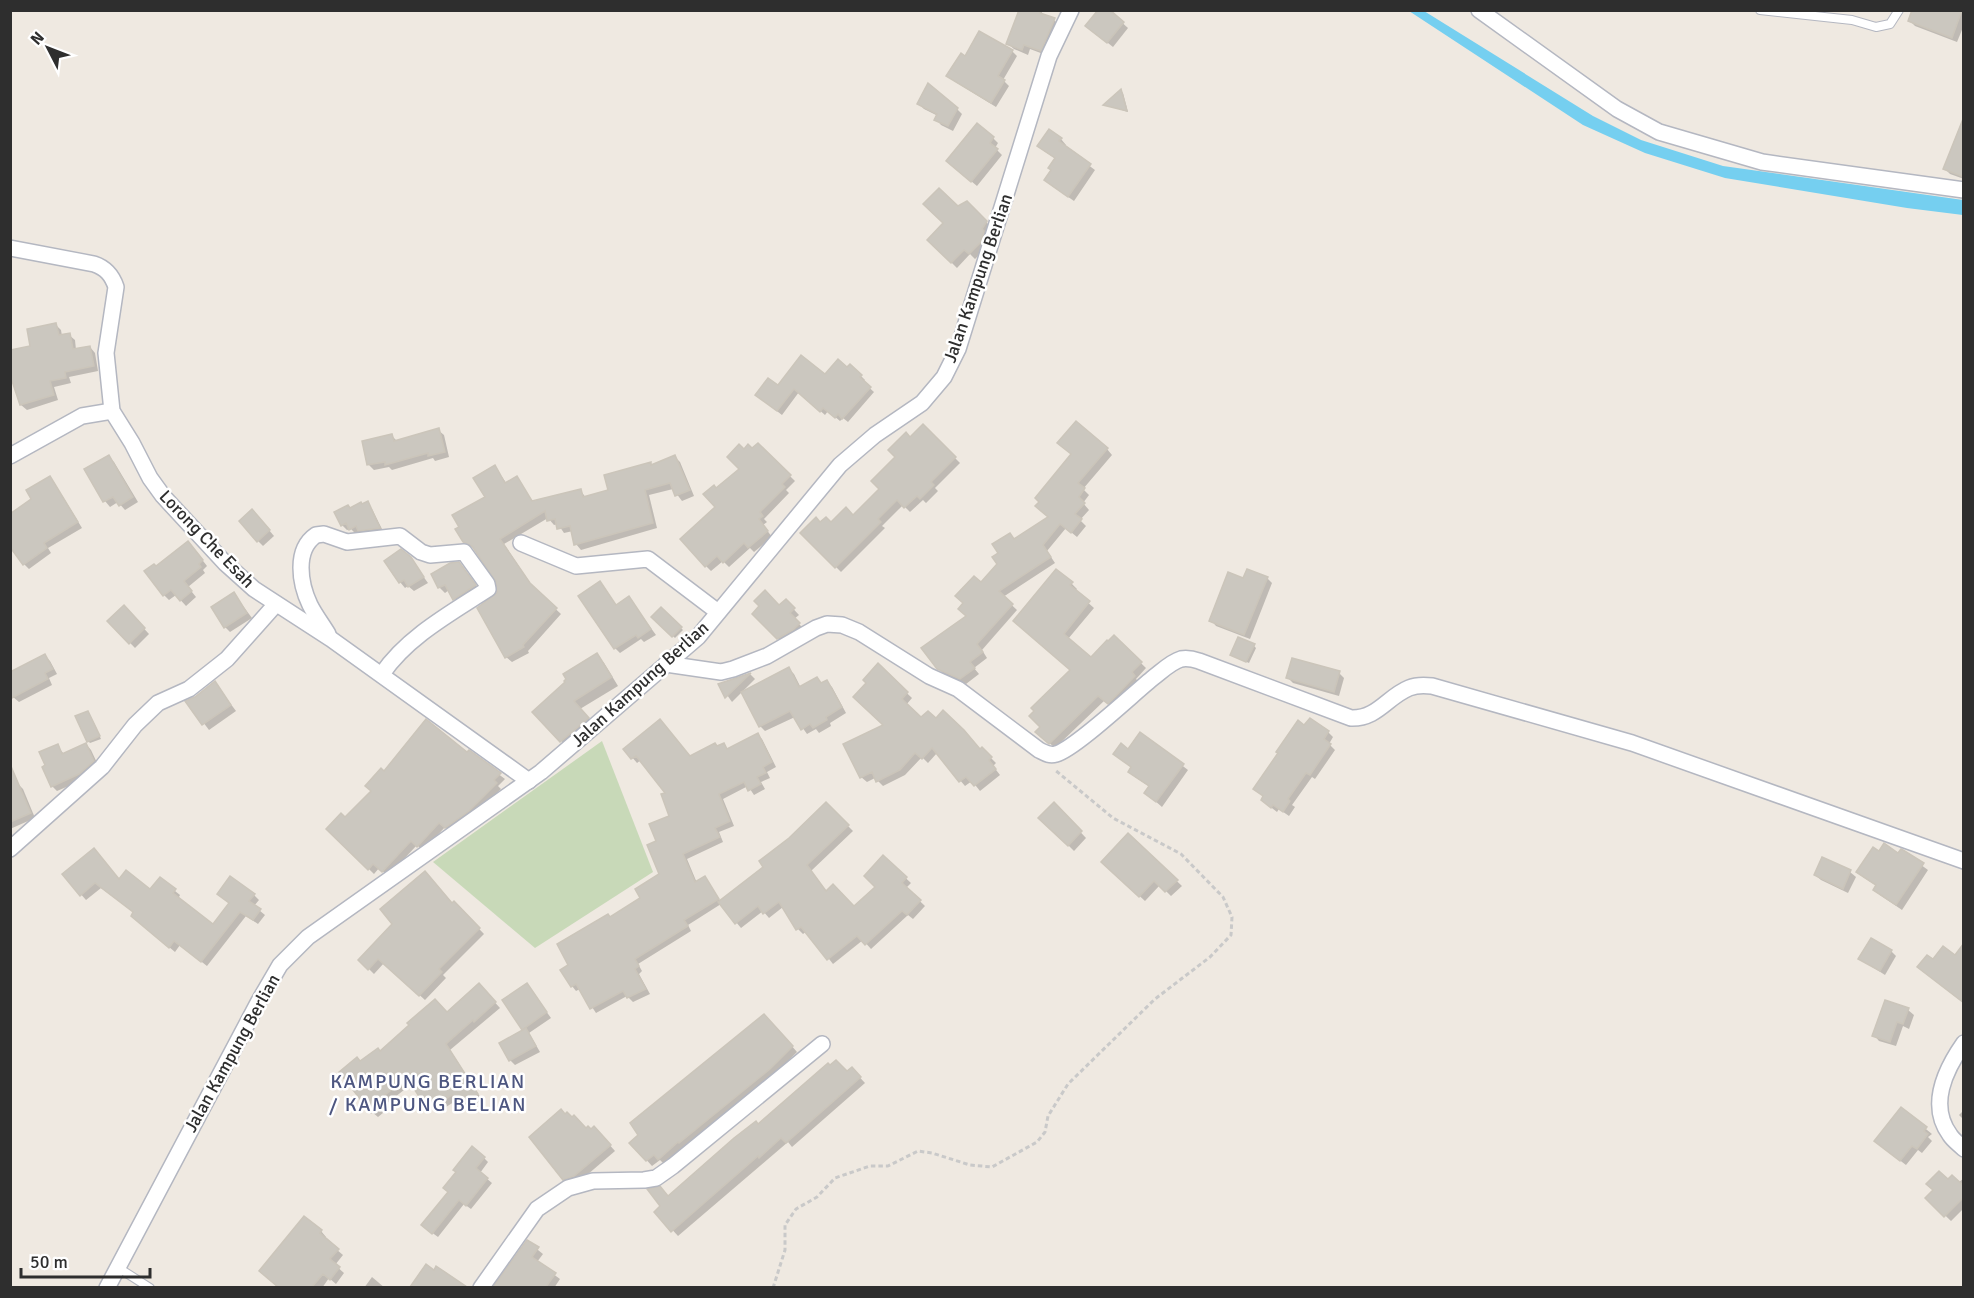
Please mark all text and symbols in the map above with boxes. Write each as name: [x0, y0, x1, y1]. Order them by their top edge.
north arrow: [18, 18, 78, 78]
text: N: [26, 28, 49, 49]
street label: Jalan Kampung Berlian: [939, 191, 1017, 365]
street label: Lorong Che Esah: [155, 485, 259, 593]
street label: Jalan Kampung Berlian: [567, 616, 713, 752]
street label: Jalan Kampung Berlian: [179, 970, 285, 1136]
district label: KAMPUNG BERLIAN / KAMPUNG BELIAN: [329, 1069, 527, 1117]
scale bar: [21, 1241, 150, 1279]
text: 50 m: [30, 1251, 68, 1273]

